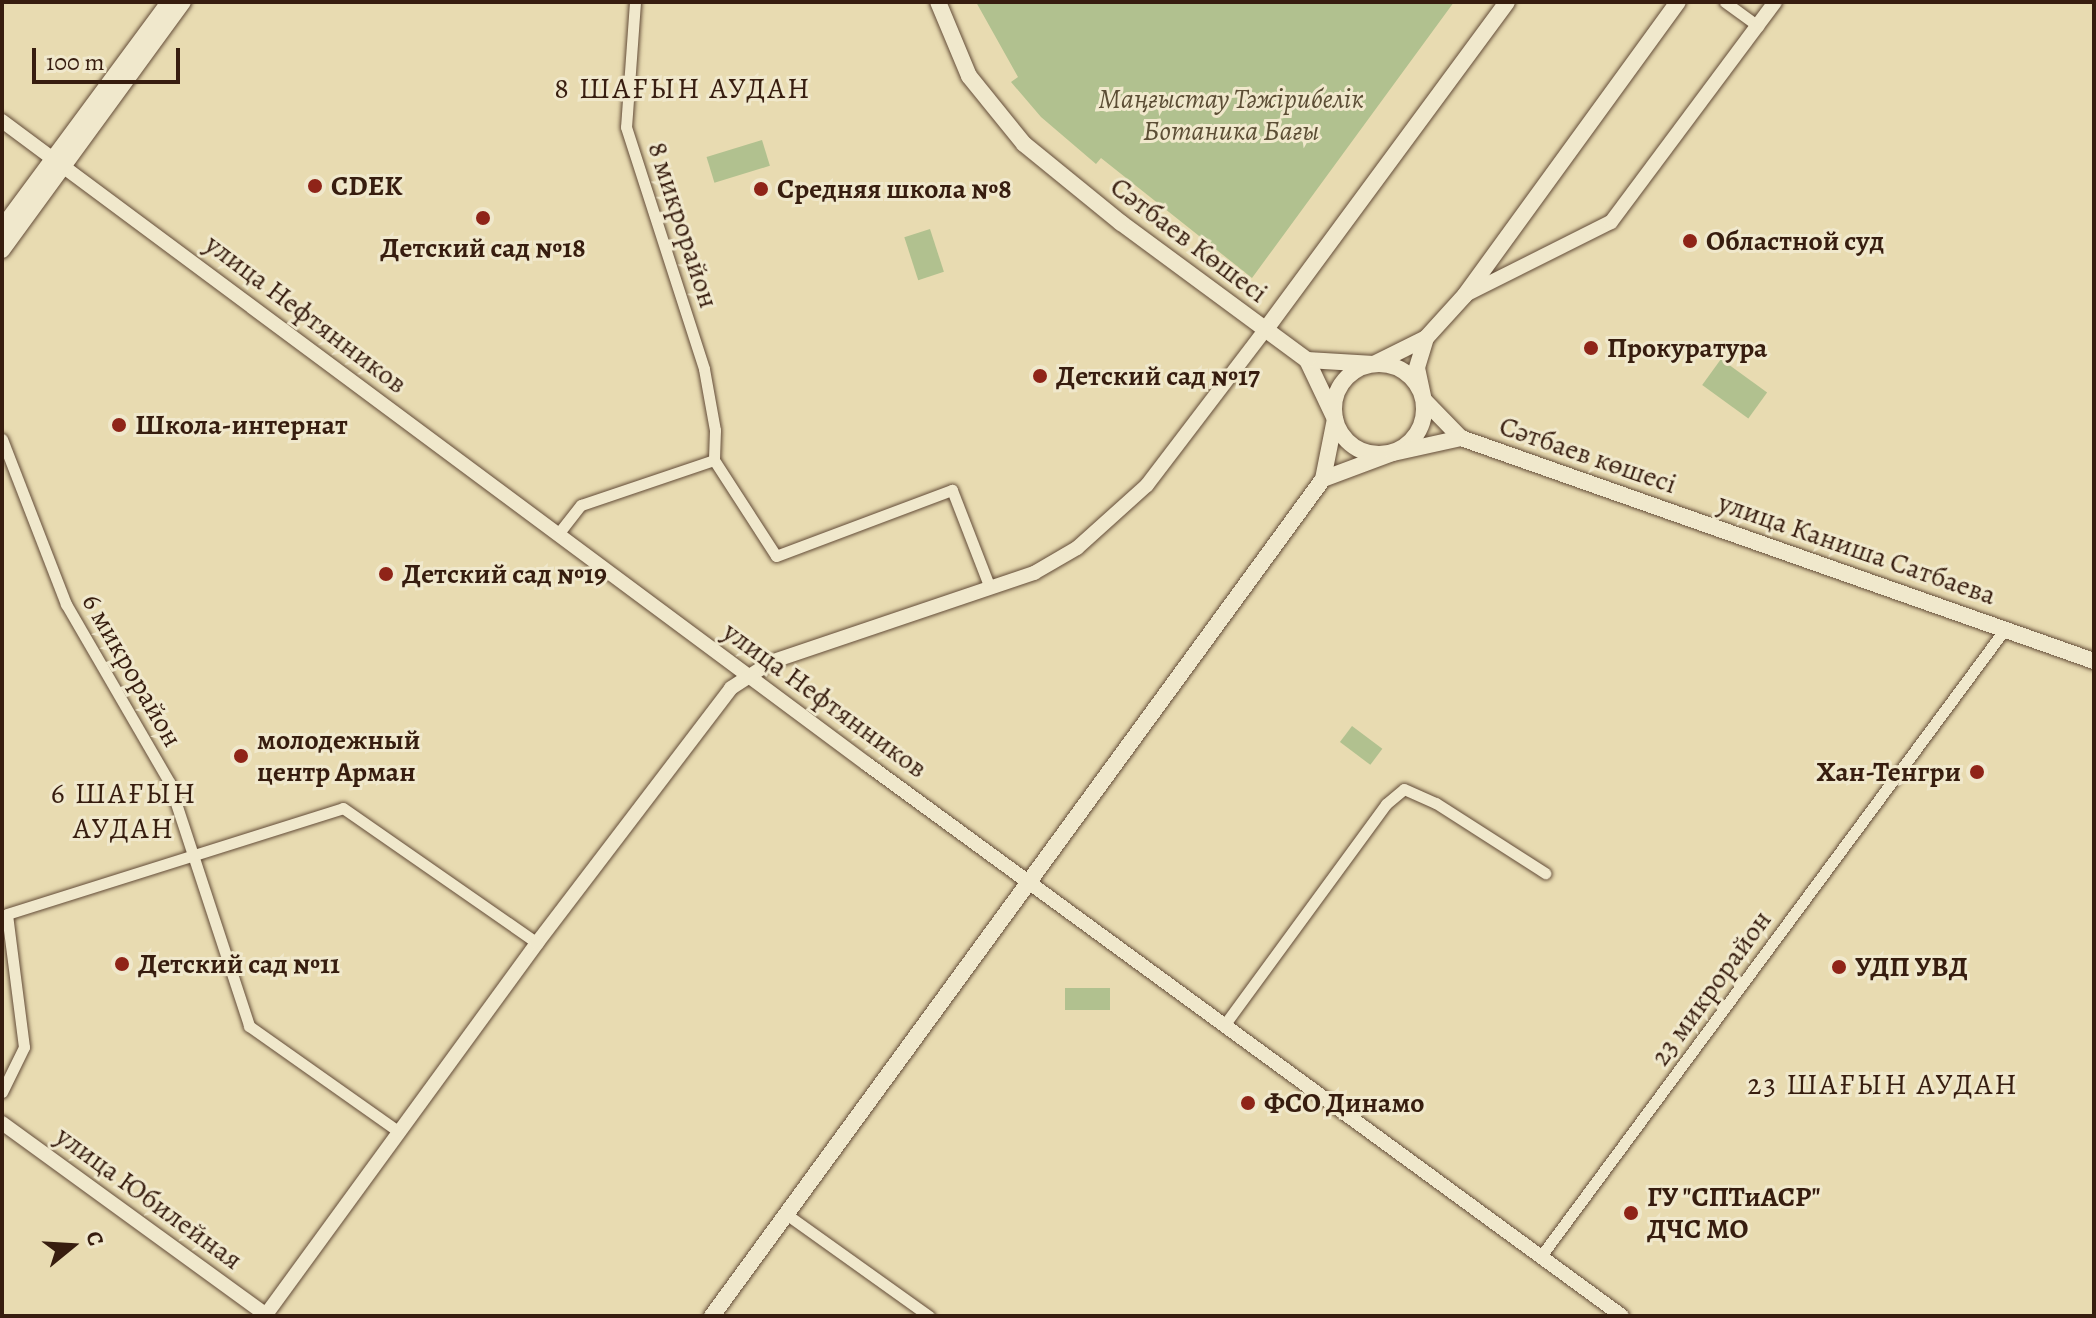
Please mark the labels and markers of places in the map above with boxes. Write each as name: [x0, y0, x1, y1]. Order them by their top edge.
place label: CDEK: [331, 169, 403, 203]
place label: Средняя школа №8: [777, 172, 1012, 206]
marker: CDEK: [306, 177, 324, 195]
marker: Средняя школа №8: [752, 180, 770, 198]
marker: Детский сад №18: [474, 209, 492, 227]
place label: Областной суд: [1706, 224, 1884, 258]
place label: Детский сад №18: [380, 231, 586, 265]
marker: Областной суд: [1681, 232, 1699, 250]
place label: Прокуратура: [1607, 331, 1767, 365]
marker: Прокуратура: [1582, 339, 1600, 357]
place label: Детский сад №17: [1056, 359, 1260, 393]
marker: Детский сад №17: [1031, 367, 1049, 385]
place label: Школа-интернат: [135, 408, 348, 442]
marker: Школа-интернат: [110, 416, 128, 434]
place label: Детский сад №19: [402, 557, 607, 591]
marker: Детский сад №19: [377, 565, 395, 583]
place label: молодежный центр Арман: [257, 723, 420, 789]
marker: молодежный центр Арман: [232, 747, 250, 765]
place label: Хан-Тенгри: [1817, 755, 1961, 789]
marker: Хан-Тенгри: [1968, 763, 1986, 781]
place label: Детский сад №11: [138, 947, 340, 981]
place label: УДП УВД: [1855, 950, 1968, 984]
marker: Детский сад №11: [113, 955, 131, 973]
marker: УДП УВД: [1830, 958, 1848, 976]
place label: ФСО Динамо: [1264, 1086, 1424, 1120]
marker: ФСО Динамо: [1239, 1094, 1257, 1112]
place label: ГУ "СПТиАСР" ДЧС МО: [1647, 1180, 1821, 1246]
marker: ГУ "СПТиАСР" ДЧС МО: [1622, 1204, 1640, 1222]

